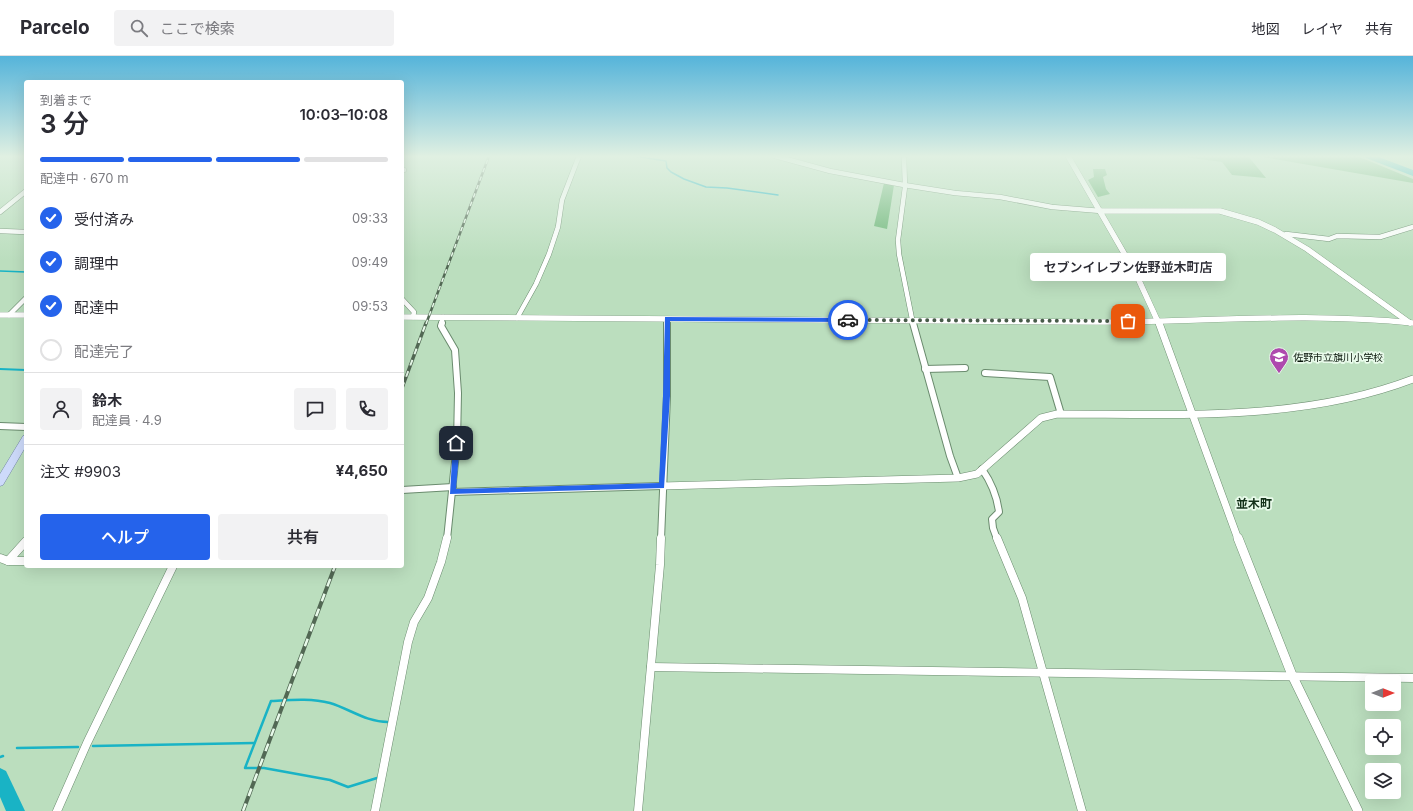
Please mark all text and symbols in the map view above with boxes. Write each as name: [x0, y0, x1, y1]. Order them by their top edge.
search box: [114, 10, 394, 46]
text: Parcelo: [20, 16, 90, 39]
icon: search: [128, 17, 150, 39]
text: ここで検索: [160, 19, 235, 38]
text: 地図: [1251, 20, 1279, 37]
text: レイヤ: [1301, 20, 1343, 37]
text: 共有: [1365, 20, 1393, 37]
text: 到着まで: [40, 92, 92, 108]
text: 10:03–10:08: [300, 105, 388, 124]
text: 3 分: [40, 108, 89, 139]
text: 配達中 · 670 m: [40, 170, 129, 186]
icon: check: [40, 207, 62, 229]
text: 受付済み: [74, 210, 134, 229]
text: 09:33: [352, 210, 388, 226]
icon: check: [40, 251, 62, 273]
callout: セブンイレブン佐野並木町店: [1030, 253, 1226, 281]
text: 調理中: [74, 254, 119, 273]
text: 09:49: [352, 254, 388, 270]
text: セブンイレブン佐野並木町店: [1043, 259, 1213, 275]
icon: check: [40, 295, 62, 317]
text: 配達中: [74, 298, 119, 317]
text: 09:53: [352, 298, 388, 314]
courier: [828, 300, 868, 340]
pin: [1111, 304, 1145, 338]
icon: car: [837, 309, 859, 331]
icon: bag: [1117, 310, 1139, 332]
text: 配達完了: [74, 342, 134, 361]
school or university icon: 佐野市立旗川小学校: [1268, 346, 1290, 374]
place label: 佐野市立旗川小学校: [1293, 351, 1383, 363]
button: person: [40, 388, 82, 430]
button: chat: [294, 388, 336, 430]
button: phone: [346, 388, 388, 430]
text: 鈴木: [92, 391, 122, 410]
text: 配達員 · 4.9: [92, 412, 162, 428]
pin: [439, 426, 473, 460]
icon: home: [445, 432, 467, 454]
text: ¥4,650: [336, 461, 388, 480]
text: 注文 #9903: [40, 462, 121, 481]
district label: 並木町: [1236, 496, 1272, 511]
button: ヘルプ: [40, 514, 210, 560]
button: 共有: [218, 514, 388, 560]
north arrow: [1365, 675, 1401, 711]
map controls: [1365, 675, 1401, 799]
button: locate: [1365, 719, 1401, 755]
button: layers: [1365, 763, 1401, 799]

